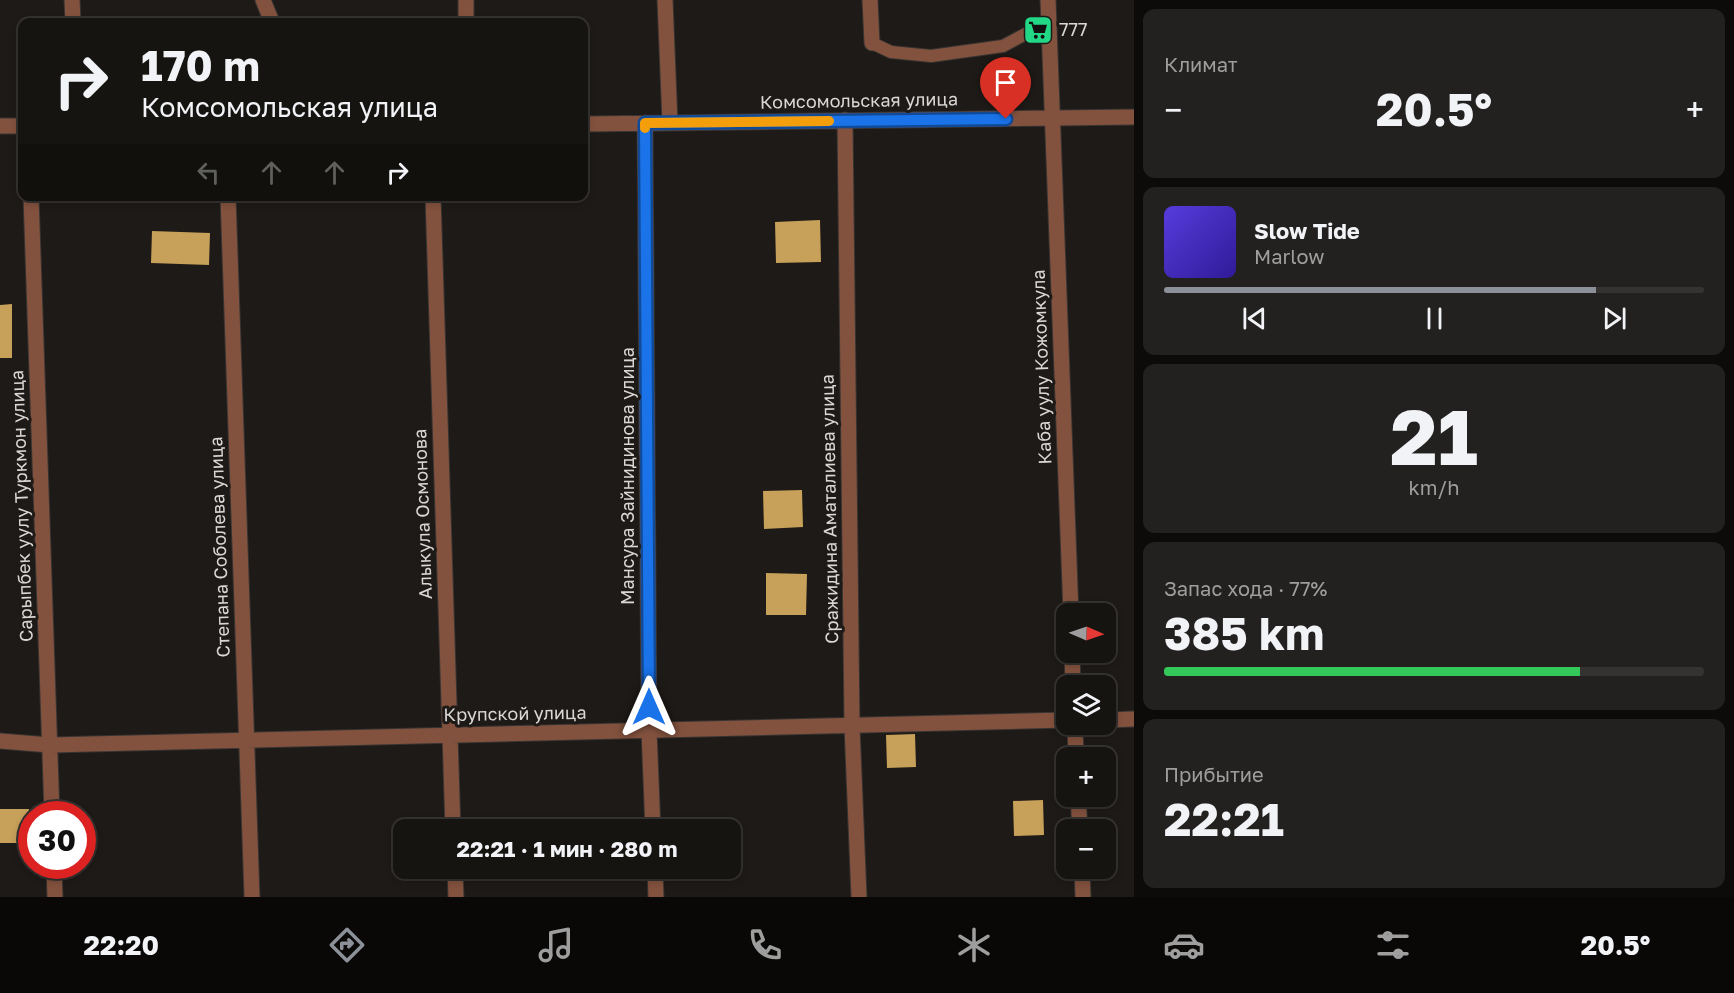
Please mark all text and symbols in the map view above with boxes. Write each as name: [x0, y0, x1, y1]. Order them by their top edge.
supermarket icon: 777: [1022, 14, 1054, 46]
place label: 777: [1059, 18, 1088, 40]
text: 170 m: [141, 40, 260, 90]
icon: right: [42, 42, 120, 120]
text: Климат: [1164, 52, 1238, 76]
pin: [980, 57, 1031, 119]
icon: arrive: [989, 66, 1022, 99]
text: 20.5°: [1376, 82, 1492, 136]
street label: Комсомольская улица: [760, 87, 958, 113]
text: −: [1164, 90, 1182, 129]
text: +: [1686, 90, 1704, 129]
text: Комсомольская улица: [141, 91, 438, 123]
icon: left: [192, 156, 225, 189]
icon: ahead: [255, 156, 288, 189]
icon: ahead: [318, 156, 351, 189]
icon: right: [381, 156, 414, 189]
text: Slow Tide: [1254, 217, 1360, 244]
text: Marlow: [1254, 244, 1325, 268]
street label: Каба уулу Кожомкула: [1027, 269, 1055, 465]
icon: previous: [1238, 302, 1271, 335]
icon: pause: [1418, 302, 1451, 335]
icon: next: [1598, 302, 1631, 335]
street label: Мансура Зайнидинова улица: [616, 347, 638, 605]
street label: Сарыпбек уулу Туркмон улица: [5, 370, 37, 642]
street label: Сражидина Аматалиева улица: [816, 374, 842, 644]
text: 21: [1390, 389, 1478, 482]
street label: Алыкула Осмонова: [408, 428, 436, 600]
street label: Степана Соболева улица: [204, 436, 234, 658]
text: km/h: [1409, 475, 1459, 499]
text: Запас хода · 77%: [1164, 576, 1327, 600]
north arrow: [1056, 603, 1116, 663]
map controls: [1056, 603, 1116, 879]
text: 385 km: [1164, 606, 1324, 660]
position arrow: [617, 675, 681, 739]
button: layers: [1056, 675, 1116, 735]
street label: Крупской улица: [443, 701, 587, 725]
button: +: [1056, 747, 1116, 807]
text: Прибытие: [1164, 762, 1264, 786]
text: 22:21: [1164, 792, 1284, 846]
speed limit sign: 30: [18, 801, 96, 879]
button: −: [1056, 819, 1116, 879]
text: 22:21 · 1 мин · 280 m: [457, 835, 677, 862]
icon: directions: [326, 924, 368, 966]
icon: music: [535, 924, 577, 966]
icon: phone: [744, 924, 786, 966]
icon: climate: [953, 924, 995, 966]
icon: car: [1163, 924, 1205, 966]
icon: filters: [1372, 924, 1414, 966]
text: 22:20: [84, 929, 159, 961]
text: 20.5°: [1581, 929, 1650, 961]

